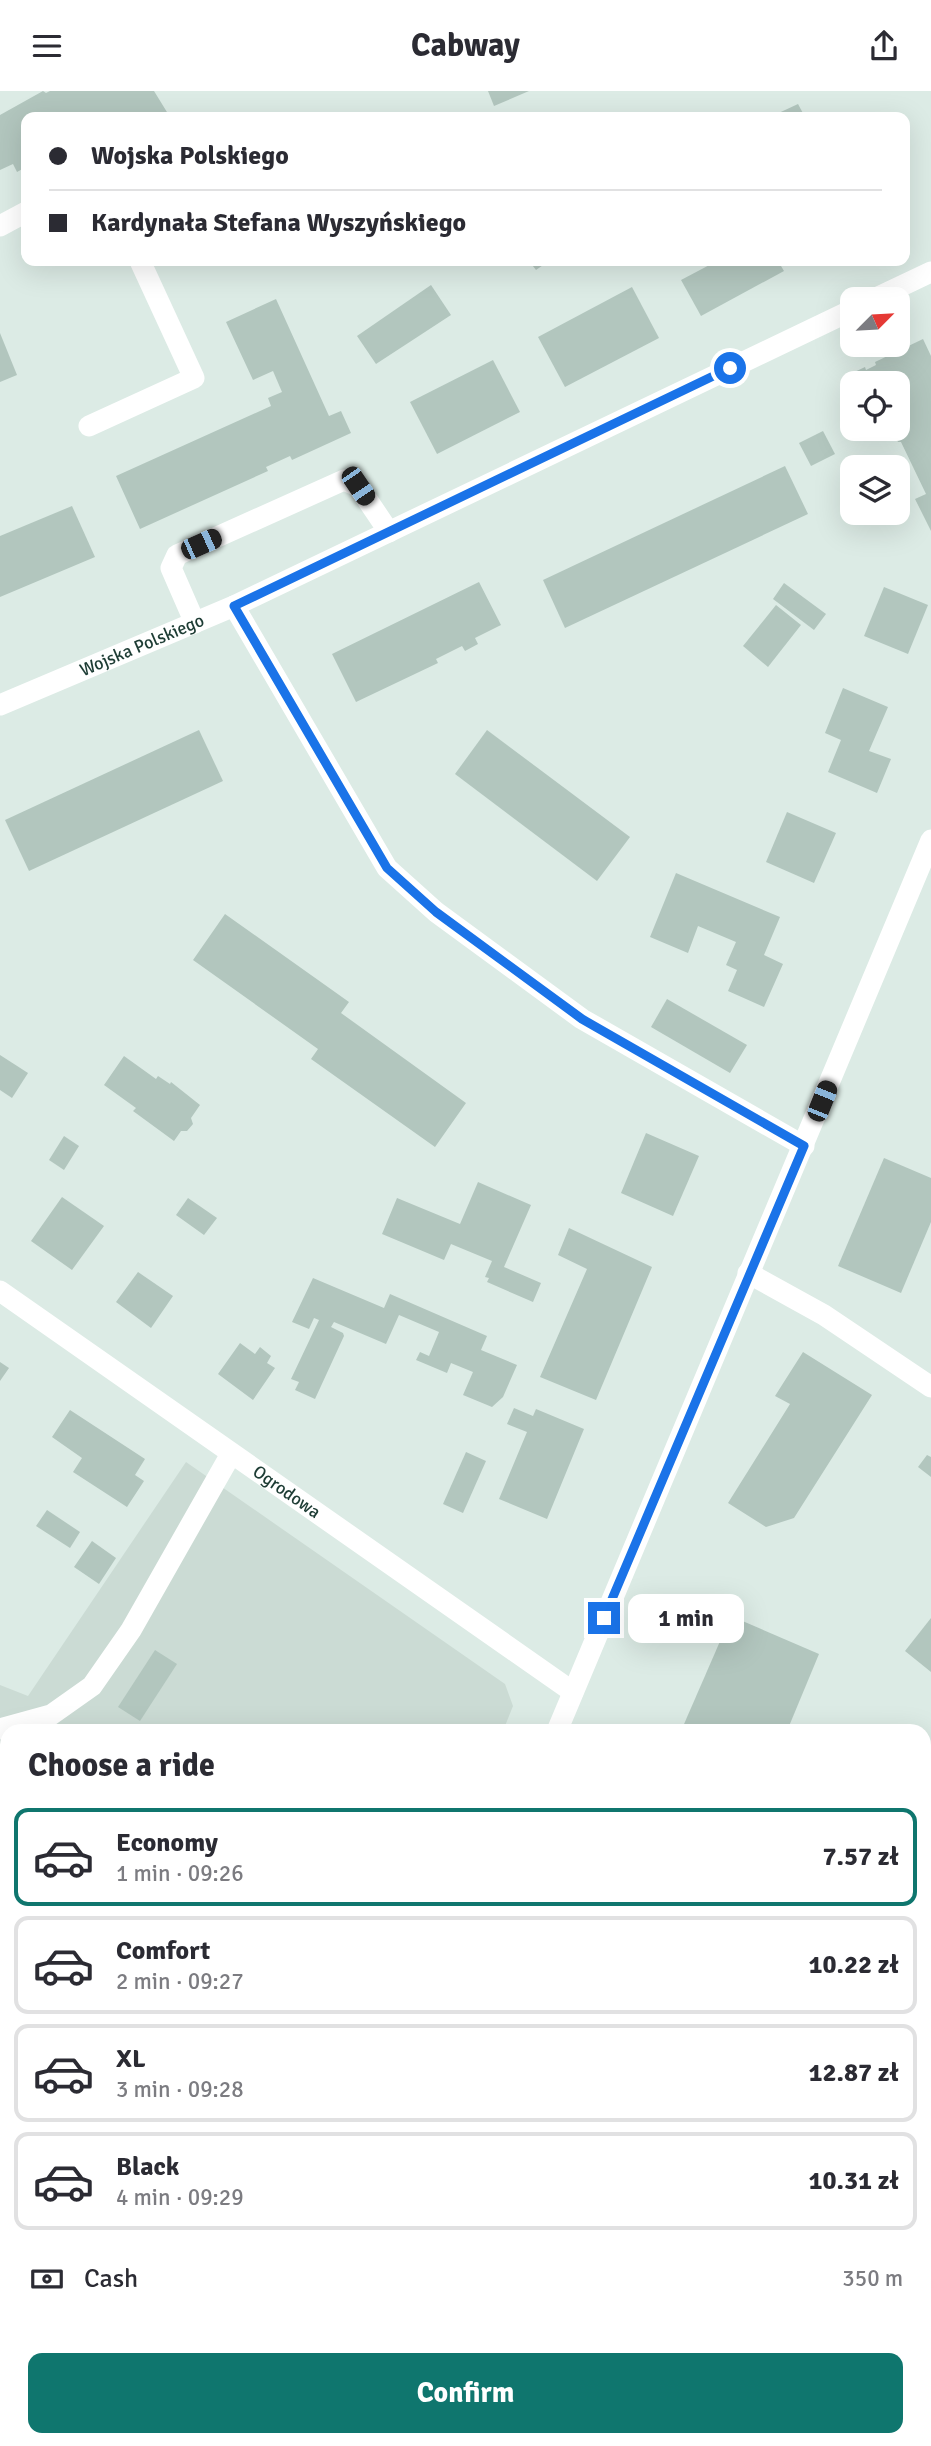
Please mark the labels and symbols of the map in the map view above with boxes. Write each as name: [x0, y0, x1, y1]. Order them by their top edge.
north arrow: [840, 287, 910, 357]
route start: [714, 352, 746, 384]
car: [338, 463, 379, 509]
car: [178, 526, 225, 562]
street label: Wojska Polskiego: [76, 609, 207, 681]
car: [805, 1078, 840, 1124]
street label: Ogrodowa: [249, 1460, 325, 1523]
callout: 1 min: [628, 1593, 744, 1643]
route end: [588, 1602, 620, 1634]

